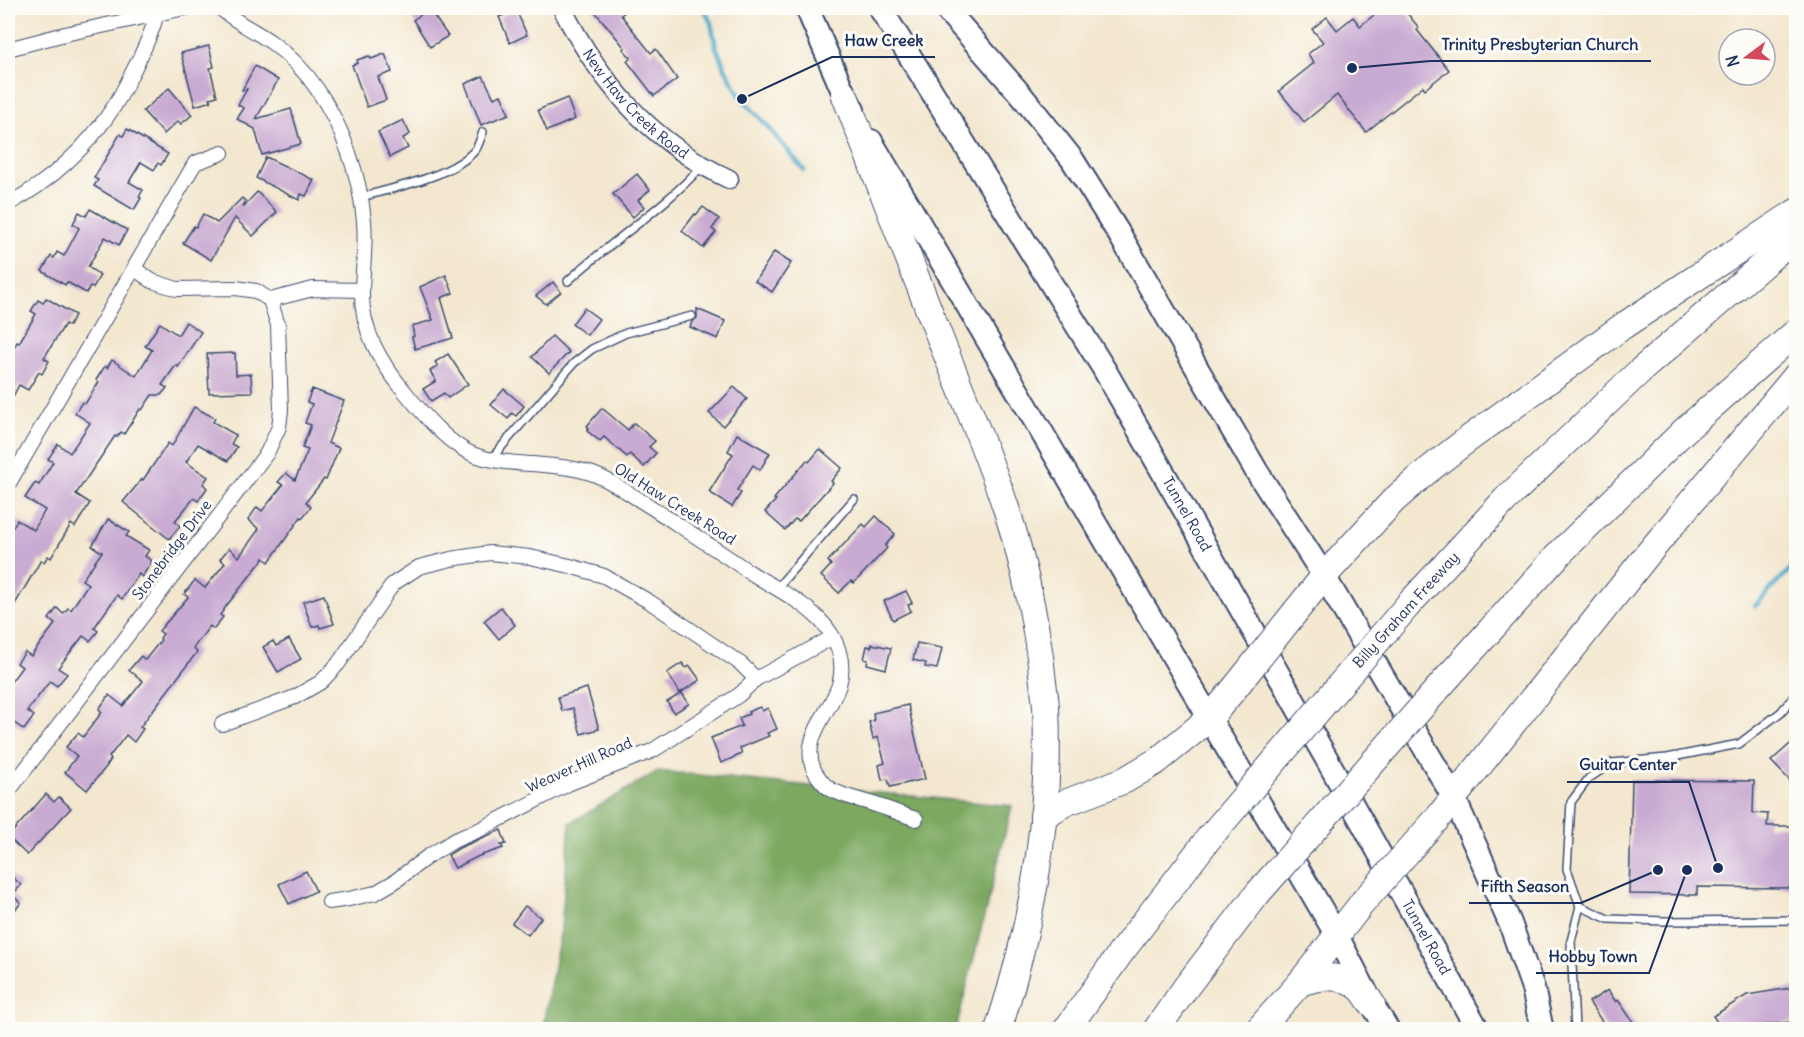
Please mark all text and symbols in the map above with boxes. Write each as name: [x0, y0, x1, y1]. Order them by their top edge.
callout: Haw Creek: [832, 23, 935, 57]
callout: Trinity Presbyterian Church: [1430, 27, 1651, 61]
north arrow: [1717, 27, 1777, 87]
text: Haw Creek: [845, 30, 923, 50]
text: Trinity Presbyterian Church: [1442, 34, 1638, 55]
street label: New Haw Creek Road: [579, 45, 693, 163]
text: N: [1721, 53, 1744, 69]
street label: Old Haw Creek Road: [611, 458, 740, 549]
street label: Tunnel Road: [1158, 473, 1216, 555]
street label: Stonebridge Drive: [128, 496, 215, 604]
street label: Billy Graham Freeway: [1348, 548, 1463, 672]
street label: Weaver Hill Road: [523, 733, 635, 796]
callout: Guitar Center: [1567, 748, 1689, 782]
text: Guitar Center: [1579, 754, 1677, 774]
callout: Fifth Season: [1469, 869, 1581, 903]
text: Fifth Season: [1481, 876, 1569, 896]
street label: Tunnel Road: [1398, 896, 1455, 978]
callout: Hobby Town: [1536, 939, 1649, 973]
text: Hobby Town: [1548, 946, 1638, 967]

